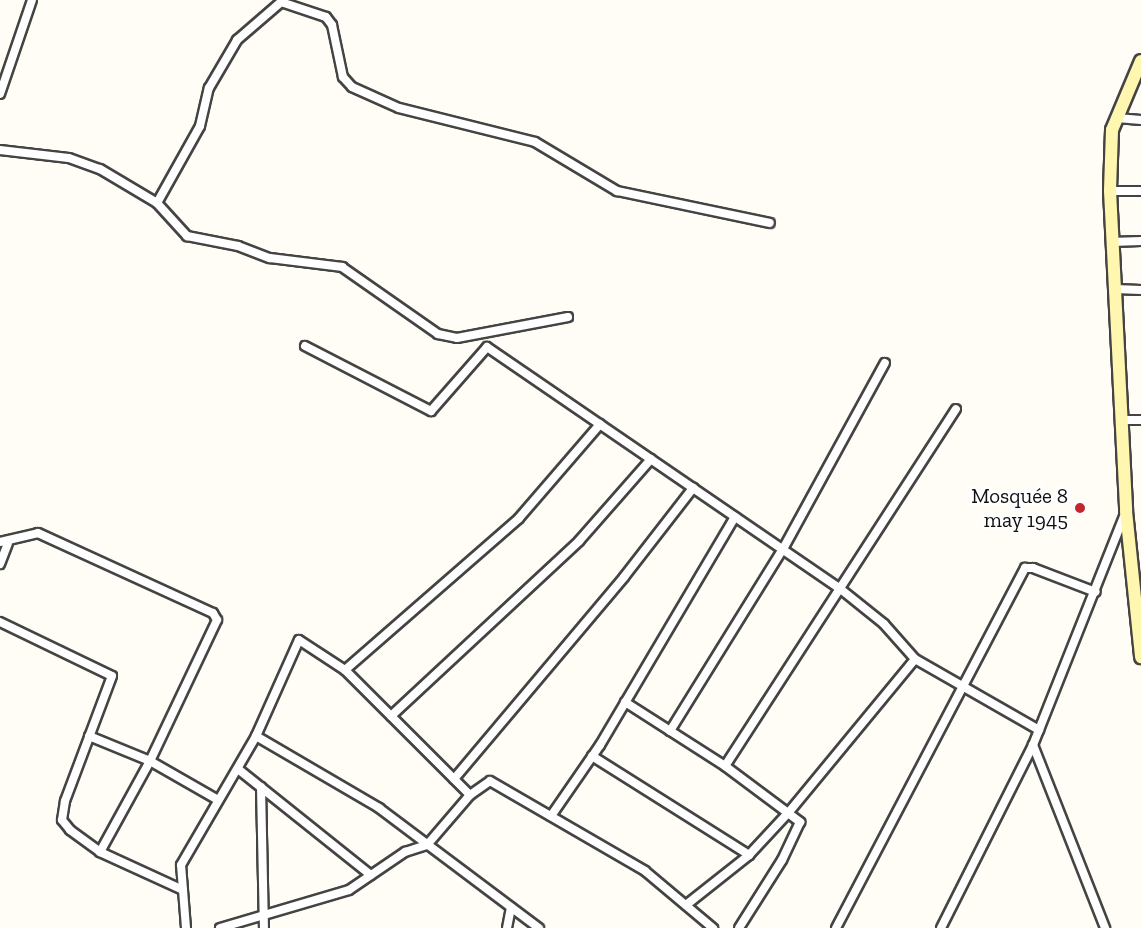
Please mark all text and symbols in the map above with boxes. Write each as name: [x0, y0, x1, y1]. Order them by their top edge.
place label: Mosquée 8 may 1945: [971, 483, 1068, 533]
marker: Mosquée 8 may 1945: [1073, 501, 1087, 515]

